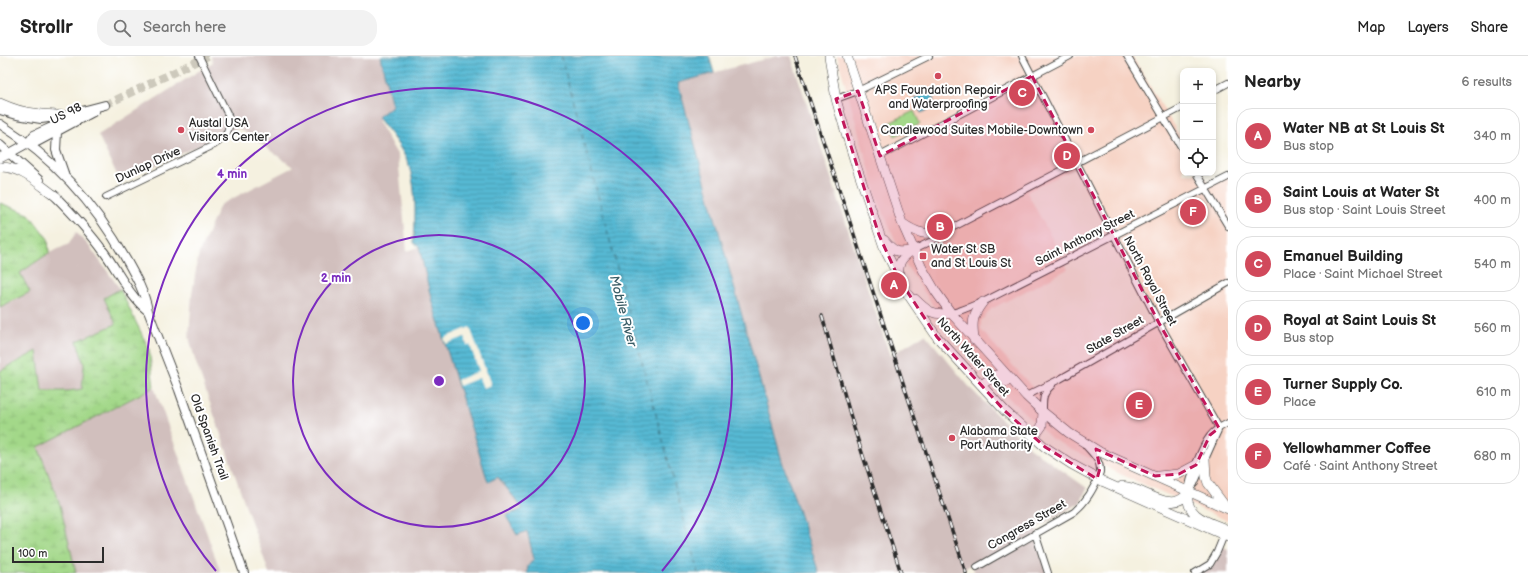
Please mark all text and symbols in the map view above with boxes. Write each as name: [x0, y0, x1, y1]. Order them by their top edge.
search box: [97, 10, 377, 46]
text: Strollr: [20, 16, 73, 39]
icon: search: [111, 17, 133, 39]
text: Search here: [143, 18, 226, 37]
text: Map: [1357, 19, 1385, 36]
text: Layers: [1407, 19, 1449, 36]
text: Share: [1471, 19, 1508, 36]
map controls: [1180, 68, 1216, 176]
button: +: [1180, 68, 1216, 104]
marker: APS Foundation Repair and Waterproofing: [933, 71, 943, 81]
text: Nearby: [1244, 72, 1301, 92]
text: 6 results: [1462, 74, 1512, 90]
pin: C: [1009, 78, 1035, 108]
place label: APS Foundation Repair and Waterproofing: [875, 83, 1002, 112]
street label: US 98: [48, 100, 84, 128]
button: −: [1180, 104, 1216, 140]
place label: Austal USA Visitors Center: [189, 116, 269, 145]
text: Water NB at St Louis St: [1283, 119, 1444, 138]
place label: Candlewood Suites Mobile-Downtown: [881, 123, 1083, 138]
marker: Austal USA Visitors Center: [176, 125, 186, 135]
marker: Candlewood Suites Mobile-Downtown: [1086, 125, 1096, 135]
text: A: [1254, 128, 1262, 144]
text: 340 m: [1473, 128, 1511, 144]
text: Bus stop: [1283, 138, 1334, 154]
button: locate: [1180, 140, 1216, 176]
pin: D: [1054, 141, 1080, 171]
street label: Dunlap Drive: [113, 143, 183, 187]
text: 4 min: [217, 167, 247, 182]
text: Saint Louis at Water St: [1283, 183, 1439, 202]
text: B: [1253, 192, 1263, 208]
text: 400 m: [1474, 192, 1511, 208]
pin: F: [1180, 197, 1206, 227]
text: Bus stop · Saint Louis Street: [1283, 202, 1445, 218]
street label: Saint Anthony Street: [1033, 206, 1137, 269]
pin: B: [927, 212, 953, 242]
street label: North Royal Street: [1120, 234, 1180, 329]
place label: Water St SB and St Louis St: [931, 242, 1012, 271]
text: Emanuel Building: [1283, 247, 1403, 266]
marker: Water St SB and St Louis St: [918, 251, 928, 261]
text: C: [1253, 256, 1263, 272]
text: 540 m: [1474, 256, 1511, 272]
text: Place · Saint Michael Street: [1283, 266, 1443, 282]
pin: A: [881, 270, 907, 300]
text: 2 min: [321, 271, 351, 286]
water label: Mobile River: [606, 274, 641, 350]
text: Royal at Saint Louis St: [1283, 311, 1436, 330]
street label: State Street: [1084, 312, 1147, 357]
your location: [573, 313, 593, 333]
street label: North Water Street: [934, 314, 1013, 400]
text: D: [1253, 320, 1263, 336]
text: 560 m: [1474, 320, 1511, 336]
text: Bus stop: [1283, 330, 1334, 346]
centre of rings: [432, 374, 446, 388]
text: Turner Supply Co.: [1283, 375, 1403, 394]
text: E: [1254, 384, 1262, 400]
text: 610 m: [1476, 384, 1511, 400]
pin: E: [1126, 390, 1152, 420]
street label: Old Spanish Trail: [186, 392, 232, 482]
text: Place: [1283, 394, 1316, 410]
place label: Alabama State Port Authority: [960, 424, 1038, 453]
marker: Alabama State Port Authority: [947, 433, 957, 443]
text: Yellowhammer Coffee: [1283, 439, 1431, 458]
text: F: [1254, 448, 1262, 464]
text: 680 m: [1474, 448, 1511, 464]
text: Café · Saint Anthony Street: [1283, 458, 1437, 474]
street label: Congress Street: [985, 496, 1069, 554]
scale bar: [12, 545, 104, 564]
text: 100 m: [18, 547, 47, 560]

